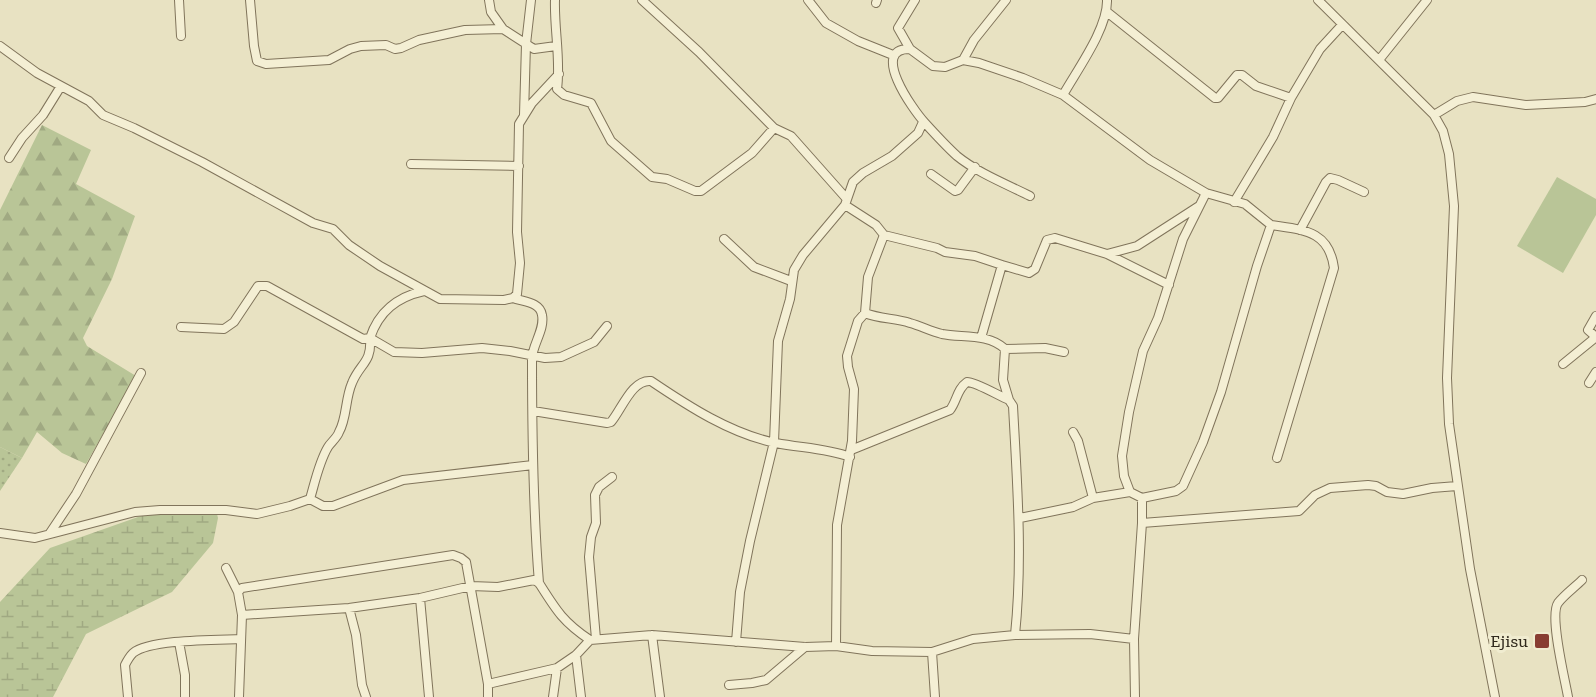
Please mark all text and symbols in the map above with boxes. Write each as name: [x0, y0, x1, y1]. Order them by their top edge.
place label: Ejisu: [1490, 632, 1528, 651]
marker: Ejisu: [1533, 632, 1551, 650]

